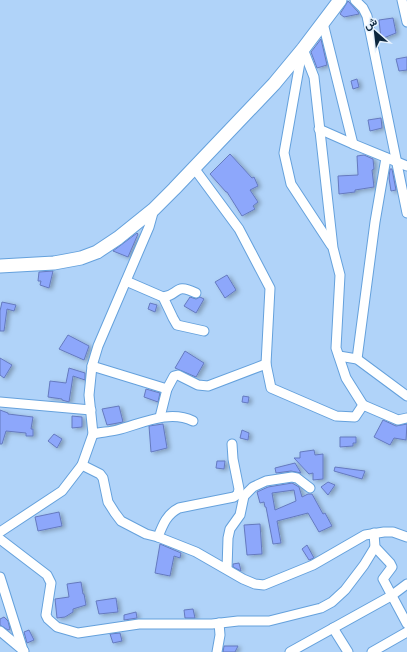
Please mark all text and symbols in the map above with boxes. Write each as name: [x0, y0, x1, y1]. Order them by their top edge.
north arrow: [355, 12, 395, 52]
text: ش: [361, 14, 379, 32]

